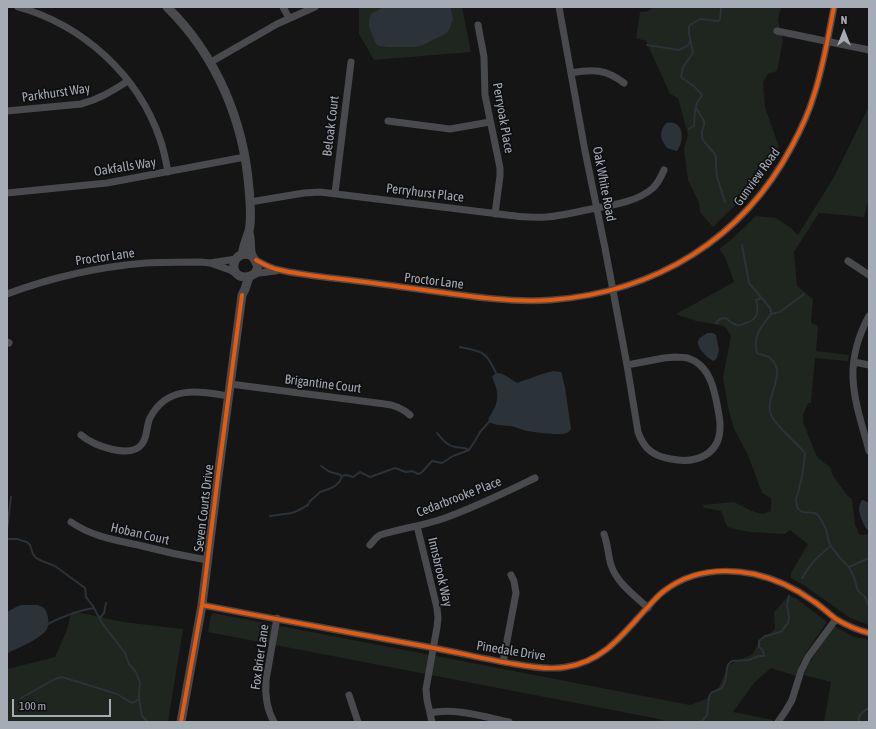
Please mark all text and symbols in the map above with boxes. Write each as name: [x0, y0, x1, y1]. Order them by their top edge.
north arrow: [824, 12, 864, 52]
text: N: [841, 14, 847, 26]
street label: Parkhurst Way: [21, 80, 91, 106]
street label: Perryoak Place: [489, 82, 517, 154]
street label: Beloak Court: [320, 95, 342, 157]
street label: Oak White Road: [589, 145, 619, 223]
street label: Gunview Road: [731, 145, 783, 209]
street label: Oakfalls Way: [93, 154, 157, 180]
street label: Perryhurst Place: [385, 180, 465, 206]
street label: Proctor Lane: [74, 245, 136, 269]
street label: Proctor Lane: [403, 270, 465, 292]
street label: Brigantine Court: [284, 372, 362, 396]
street label: Seven Courts Drive: [191, 464, 217, 552]
street label: Cedarbrooke Place: [414, 474, 504, 520]
street label: Hoban Court: [109, 520, 171, 548]
street label: Innsbrook Way: [424, 536, 456, 608]
street label: Fox Brier Lane: [248, 623, 272, 691]
street label: Pinedale Drive: [475, 638, 547, 664]
scale bar: [14, 691, 113, 717]
text: 100 m: [19, 699, 46, 713]

